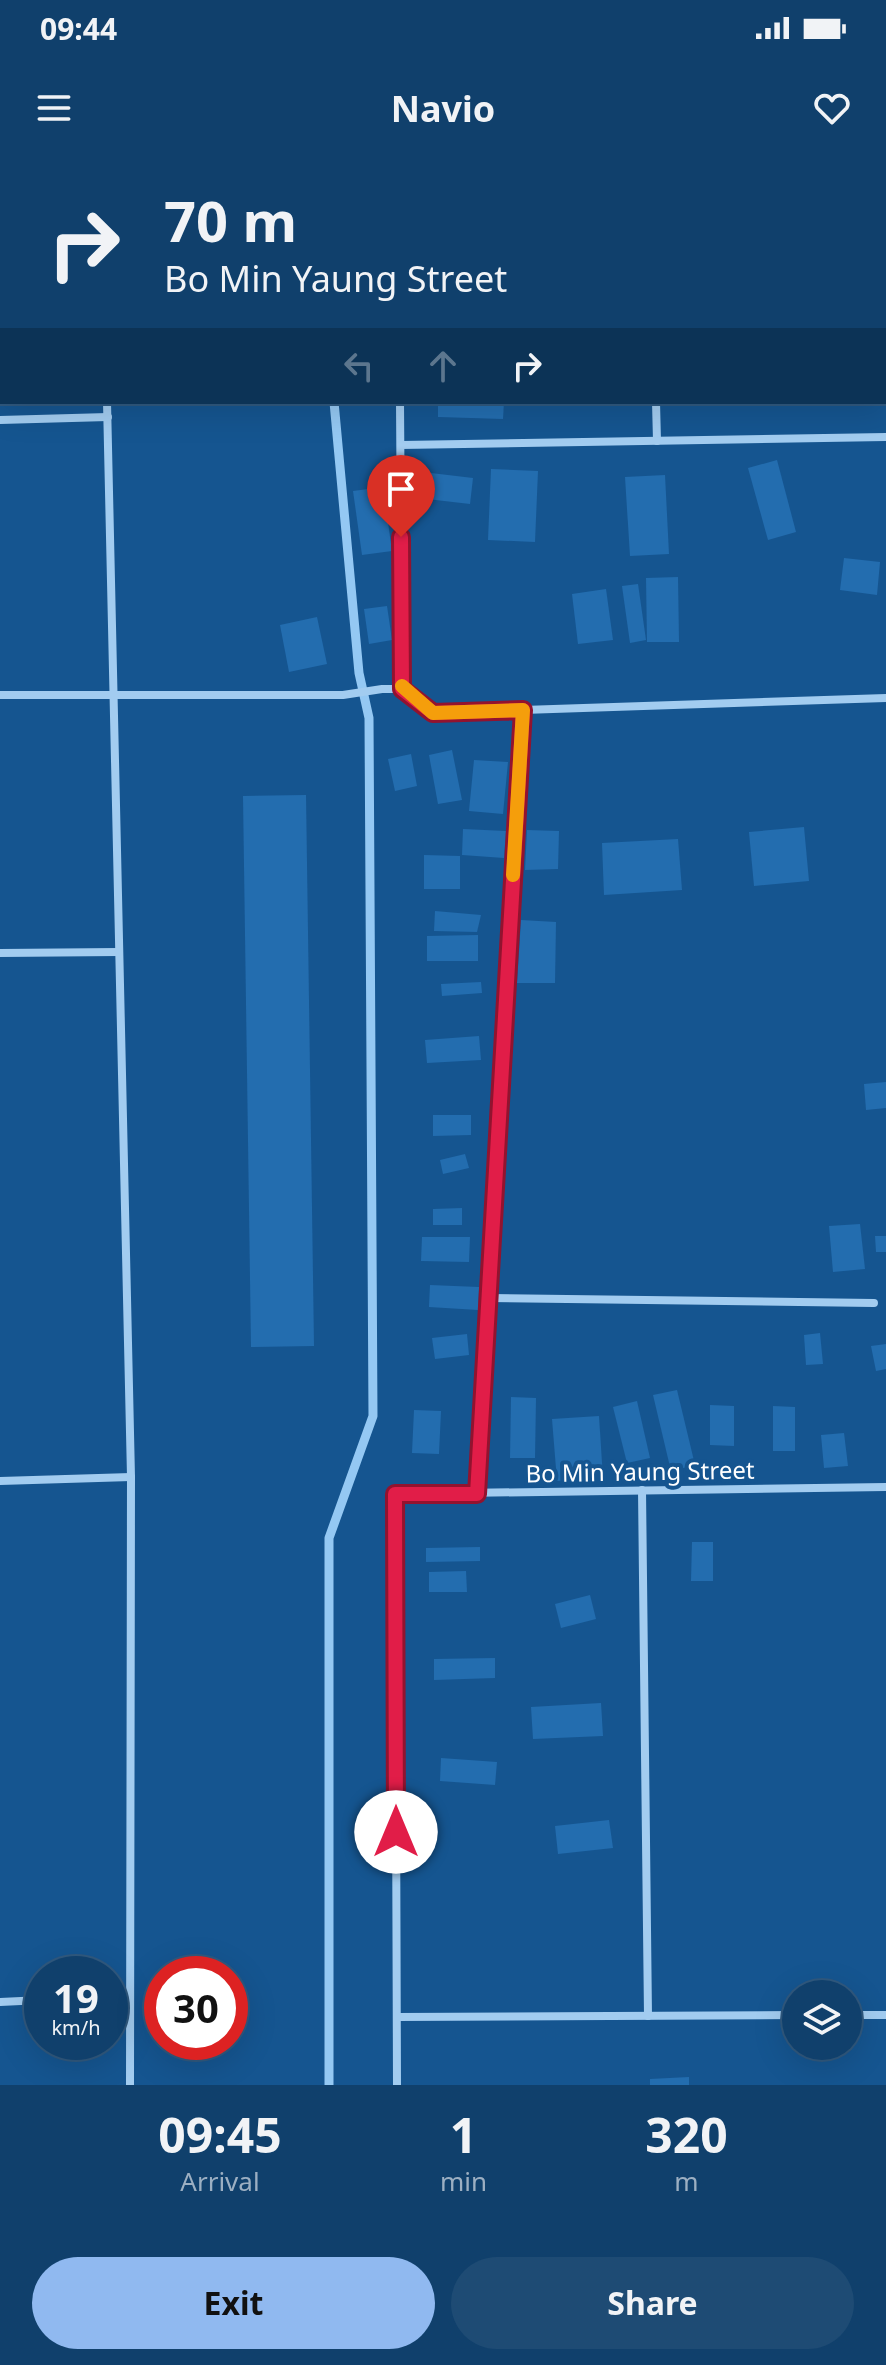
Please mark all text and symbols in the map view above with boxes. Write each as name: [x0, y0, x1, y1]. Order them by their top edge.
text: 09:44: [40, 8, 117, 49]
text: Navio: [391, 84, 495, 133]
icon: menu: [32, 86, 76, 130]
icon: heart: [810, 86, 854, 130]
text: 70 m: [164, 182, 297, 258]
icon: right: [32, 192, 136, 296]
text: Bo Min Yaung Street: [164, 254, 507, 303]
icon: left: [337, 344, 381, 388]
icon: ahead: [421, 344, 465, 388]
icon: right: [505, 344, 549, 388]
pin: [367, 455, 435, 537]
icon: arrive: [379, 467, 423, 511]
street label: Bo Min Yaung Street: [525, 1452, 755, 1489]
position arrow: [354, 1790, 438, 1874]
speed limit sign: 30: [144, 1956, 248, 2060]
text: 19: [53, 1970, 99, 2025]
map controls: [782, 1980, 862, 2060]
button: layers: [782, 1980, 862, 2060]
text: km/h: [51, 2014, 101, 2041]
text: 09:45: [158, 2102, 282, 2167]
text: 1: [450, 2102, 477, 2167]
text: 320: [645, 2102, 728, 2167]
text: Arrival: [180, 2163, 260, 2199]
text: min: [440, 2163, 487, 2199]
text: m: [674, 2163, 699, 2199]
button: Exit: [32, 2257, 435, 2349]
button: Share: [451, 2257, 854, 2349]

